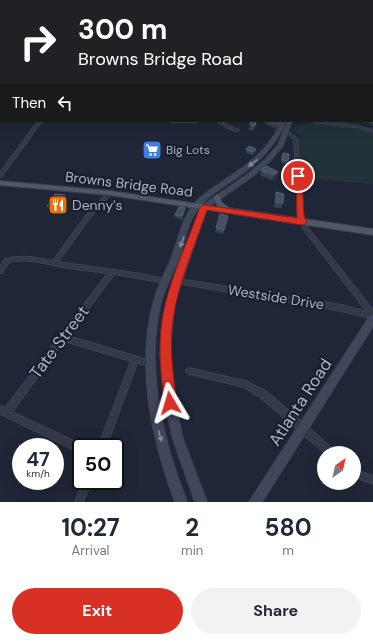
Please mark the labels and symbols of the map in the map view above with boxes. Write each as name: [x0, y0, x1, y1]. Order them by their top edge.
supermarket icon: Big Lots: [141, 139, 163, 161]
place label: Big Lots: [166, 142, 210, 158]
one-way arrow: [247, 159, 258, 167]
pin: [281, 159, 315, 193]
street label: Browns Bridge Road: [64, 167, 194, 201]
restaurant icon: Denny's: [47, 194, 69, 216]
place label: Denny's: [72, 196, 122, 214]
one-way arrow: [178, 236, 184, 248]
street label: Westside Drive: [227, 281, 325, 313]
street label: Tate Street: [24, 301, 94, 383]
street label: Atlanta Road: [264, 354, 336, 450]
position arrow: [149, 382, 191, 424]
one-way arrow: [158, 430, 164, 442]
speed limit sign: 50: [72, 438, 124, 490]
north arrow: [317, 446, 361, 490]

